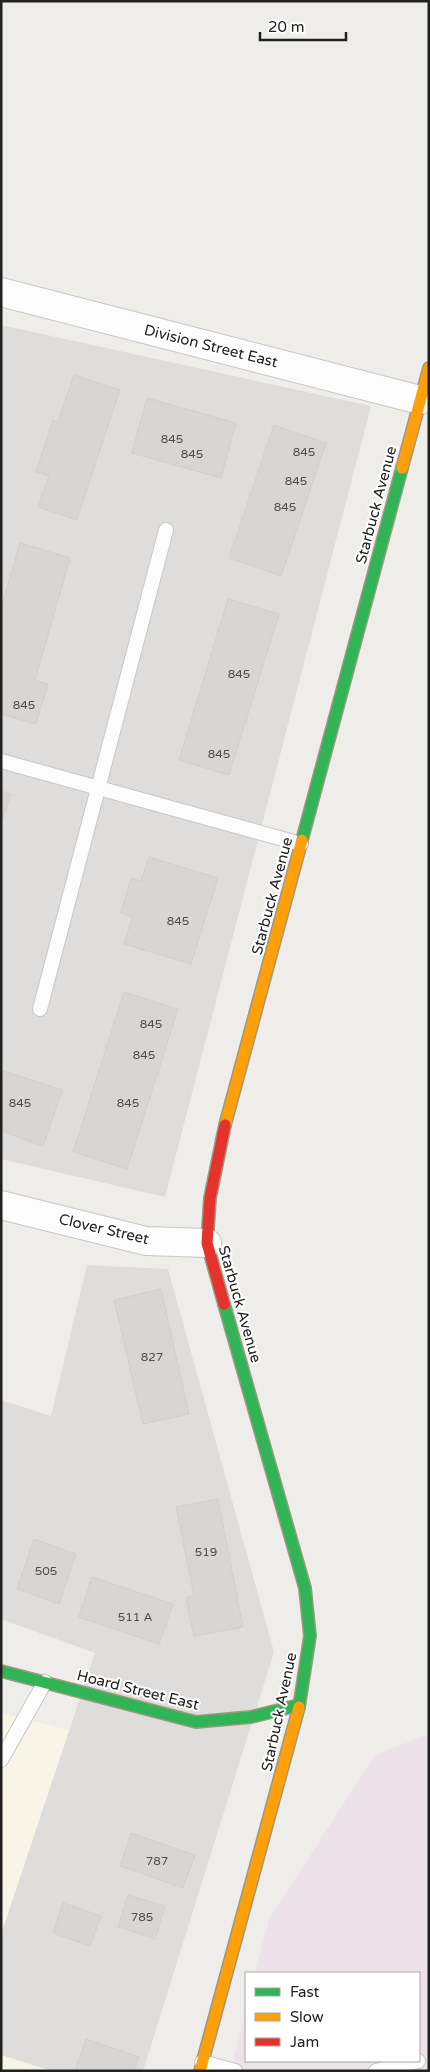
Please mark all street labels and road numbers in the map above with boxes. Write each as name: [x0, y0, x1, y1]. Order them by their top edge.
street label: Division Street East: [142, 321, 280, 371]
street label: Starbuck Avenue: [352, 444, 400, 566]
street label: Starbuck Avenue: [248, 835, 296, 957]
street label: Clover Street: [57, 1210, 151, 1248]
street label: Starbuck Avenue: [215, 1243, 265, 1365]
street label: Starbuck Avenue: [258, 1651, 300, 1773]
street label: Hoard Street East: [75, 1666, 201, 1714]

